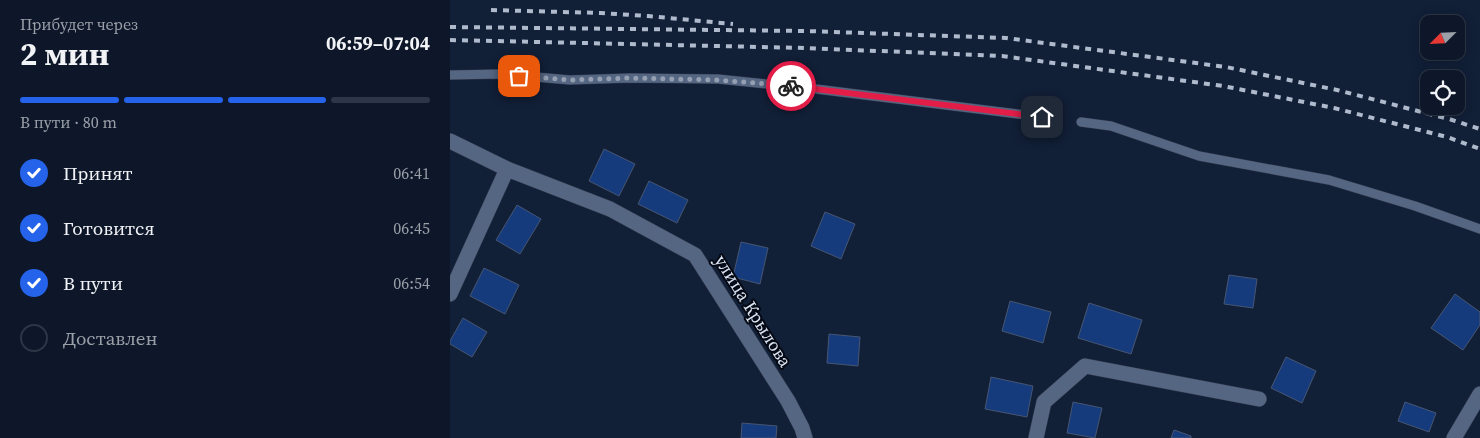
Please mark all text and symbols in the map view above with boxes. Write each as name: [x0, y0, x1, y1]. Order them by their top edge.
text: Прибудет через: [20, 13, 138, 35]
north arrow: [1420, 15, 1465, 60]
map controls: [1420, 15, 1465, 115]
text: 06:59–07:04: [326, 30, 430, 56]
text: 2 мин: [20, 32, 110, 76]
pin: [498, 55, 540, 97]
courier: [766, 61, 816, 111]
icon: bag: [505, 62, 533, 90]
button: locate: [1420, 70, 1465, 115]
icon: bike: [777, 72, 805, 100]
pin: [1021, 96, 1063, 138]
icon: home: [1028, 103, 1056, 131]
text: В пути · 80 m: [20, 111, 117, 133]
icon: check: [20, 159, 48, 187]
text: Принят: [63, 160, 132, 186]
text: 06:41: [393, 162, 430, 184]
icon: check: [20, 214, 48, 242]
text: Готовится: [63, 215, 155, 241]
text: 06:45: [393, 217, 430, 239]
street label: улица Крылова: [709, 250, 798, 373]
icon: check: [20, 269, 48, 297]
text: В пути: [63, 270, 123, 296]
text: 06:54: [393, 272, 430, 294]
text: Доставлен: [63, 325, 158, 351]

